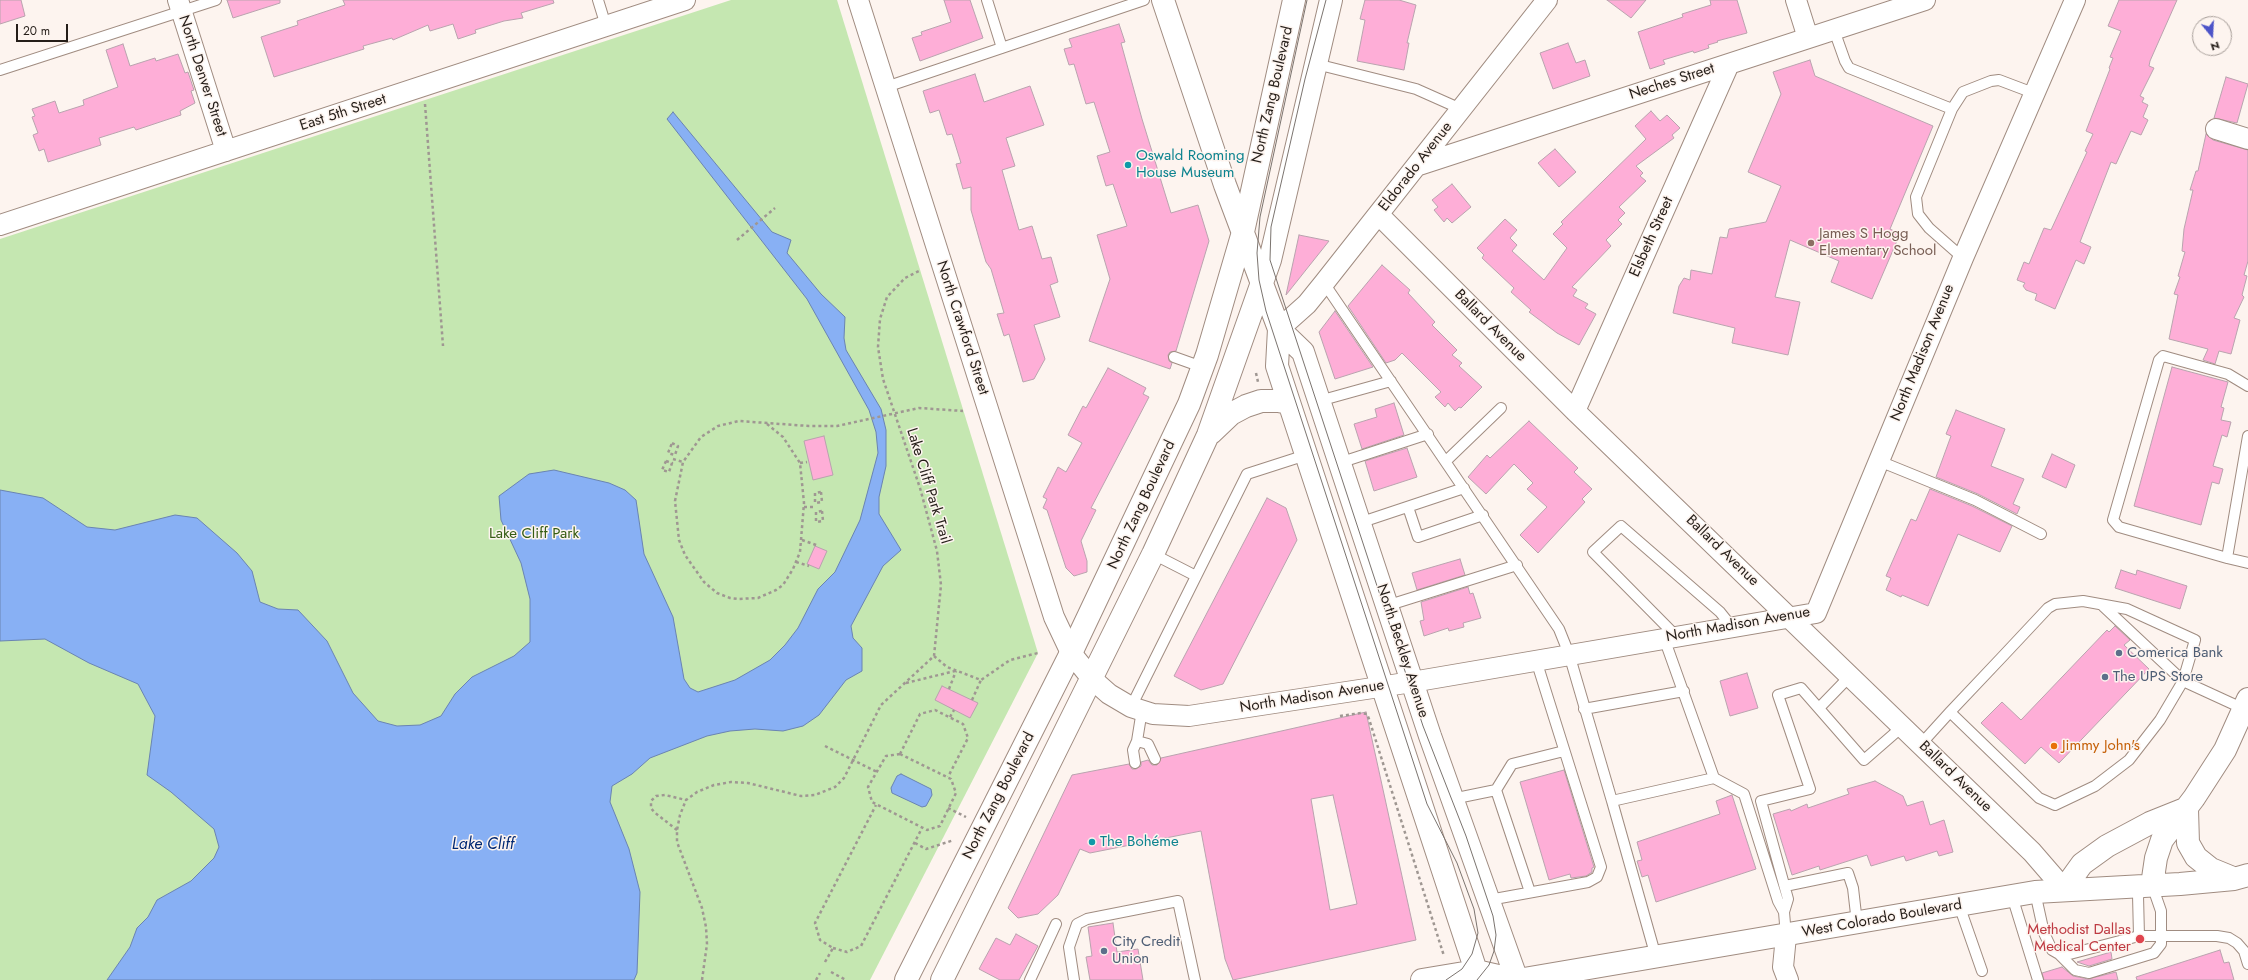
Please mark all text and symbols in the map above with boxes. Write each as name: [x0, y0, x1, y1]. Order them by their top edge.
street label: North Denver Street: [174, 13, 230, 139]
scale bar: [18, 16, 70, 42]
north arrow: [2192, 16, 2232, 56]
text: 20 m: [23, 22, 50, 40]
street label: North Zang Boulevard: [1248, 25, 1298, 165]
text: N: [2209, 38, 2222, 55]
street label: Neches Street: [1627, 60, 1717, 104]
street label: East 5th Street: [297, 91, 389, 135]
street label: Eldorado Avenue: [1375, 119, 1457, 215]
place label: Oswald Rooming House Museum: [1136, 147, 1245, 182]
marker: Oswald Rooming House Museum: [1123, 160, 1133, 170]
street label: Elsbeth Street: [1626, 194, 1678, 280]
place label: James S Hogg Elementary School: [1819, 225, 1936, 260]
marker: James S Hogg Elementary School: [1806, 238, 1816, 248]
street label: North Crawford Street: [932, 259, 992, 397]
street label: North Madison Avenue: [1887, 282, 1959, 424]
street label: Ballard Avenue: [1450, 286, 1530, 366]
street label: Lake Cliff Park Trail: [902, 426, 954, 546]
street label: North Zang Boulevard: [1104, 438, 1180, 572]
street label: Ballard Avenue: [1682, 512, 1762, 590]
park label: Lake Cliff Park: [489, 525, 579, 543]
street label: North Beckley Avenue: [1372, 582, 1432, 720]
street label: North Madison Avenue: [1665, 603, 1811, 647]
place label: Comerica Bank: [2127, 644, 2223, 662]
marker: Comerica Bank: [2114, 648, 2124, 658]
place label: The UPS Store: [2113, 668, 2203, 686]
marker: The UPS Store: [2100, 672, 2110, 682]
street label: North Madison Avenue: [1238, 677, 1386, 717]
street label: North Zang Boulevard: [959, 729, 1039, 863]
place label: Jimmy John's: [2062, 737, 2140, 755]
street label: Ballard Avenue: [1915, 738, 1995, 816]
marker: Jimmy John's: [2049, 741, 2059, 751]
place label: The Bohéme: [1100, 833, 1179, 851]
water label: Lake Cliff: [452, 835, 514, 855]
marker: The Bohéme: [1087, 837, 1097, 847]
street label: West Colorado Boulevard: [1801, 896, 1963, 942]
place label: Methodist Dallas Medical Center: [2027, 921, 2131, 956]
place label: City Credit Union: [1112, 933, 1180, 968]
marker: Methodist Dallas Medical Center: [2134, 933, 2146, 945]
marker: City Credit Union: [1099, 946, 1109, 956]

